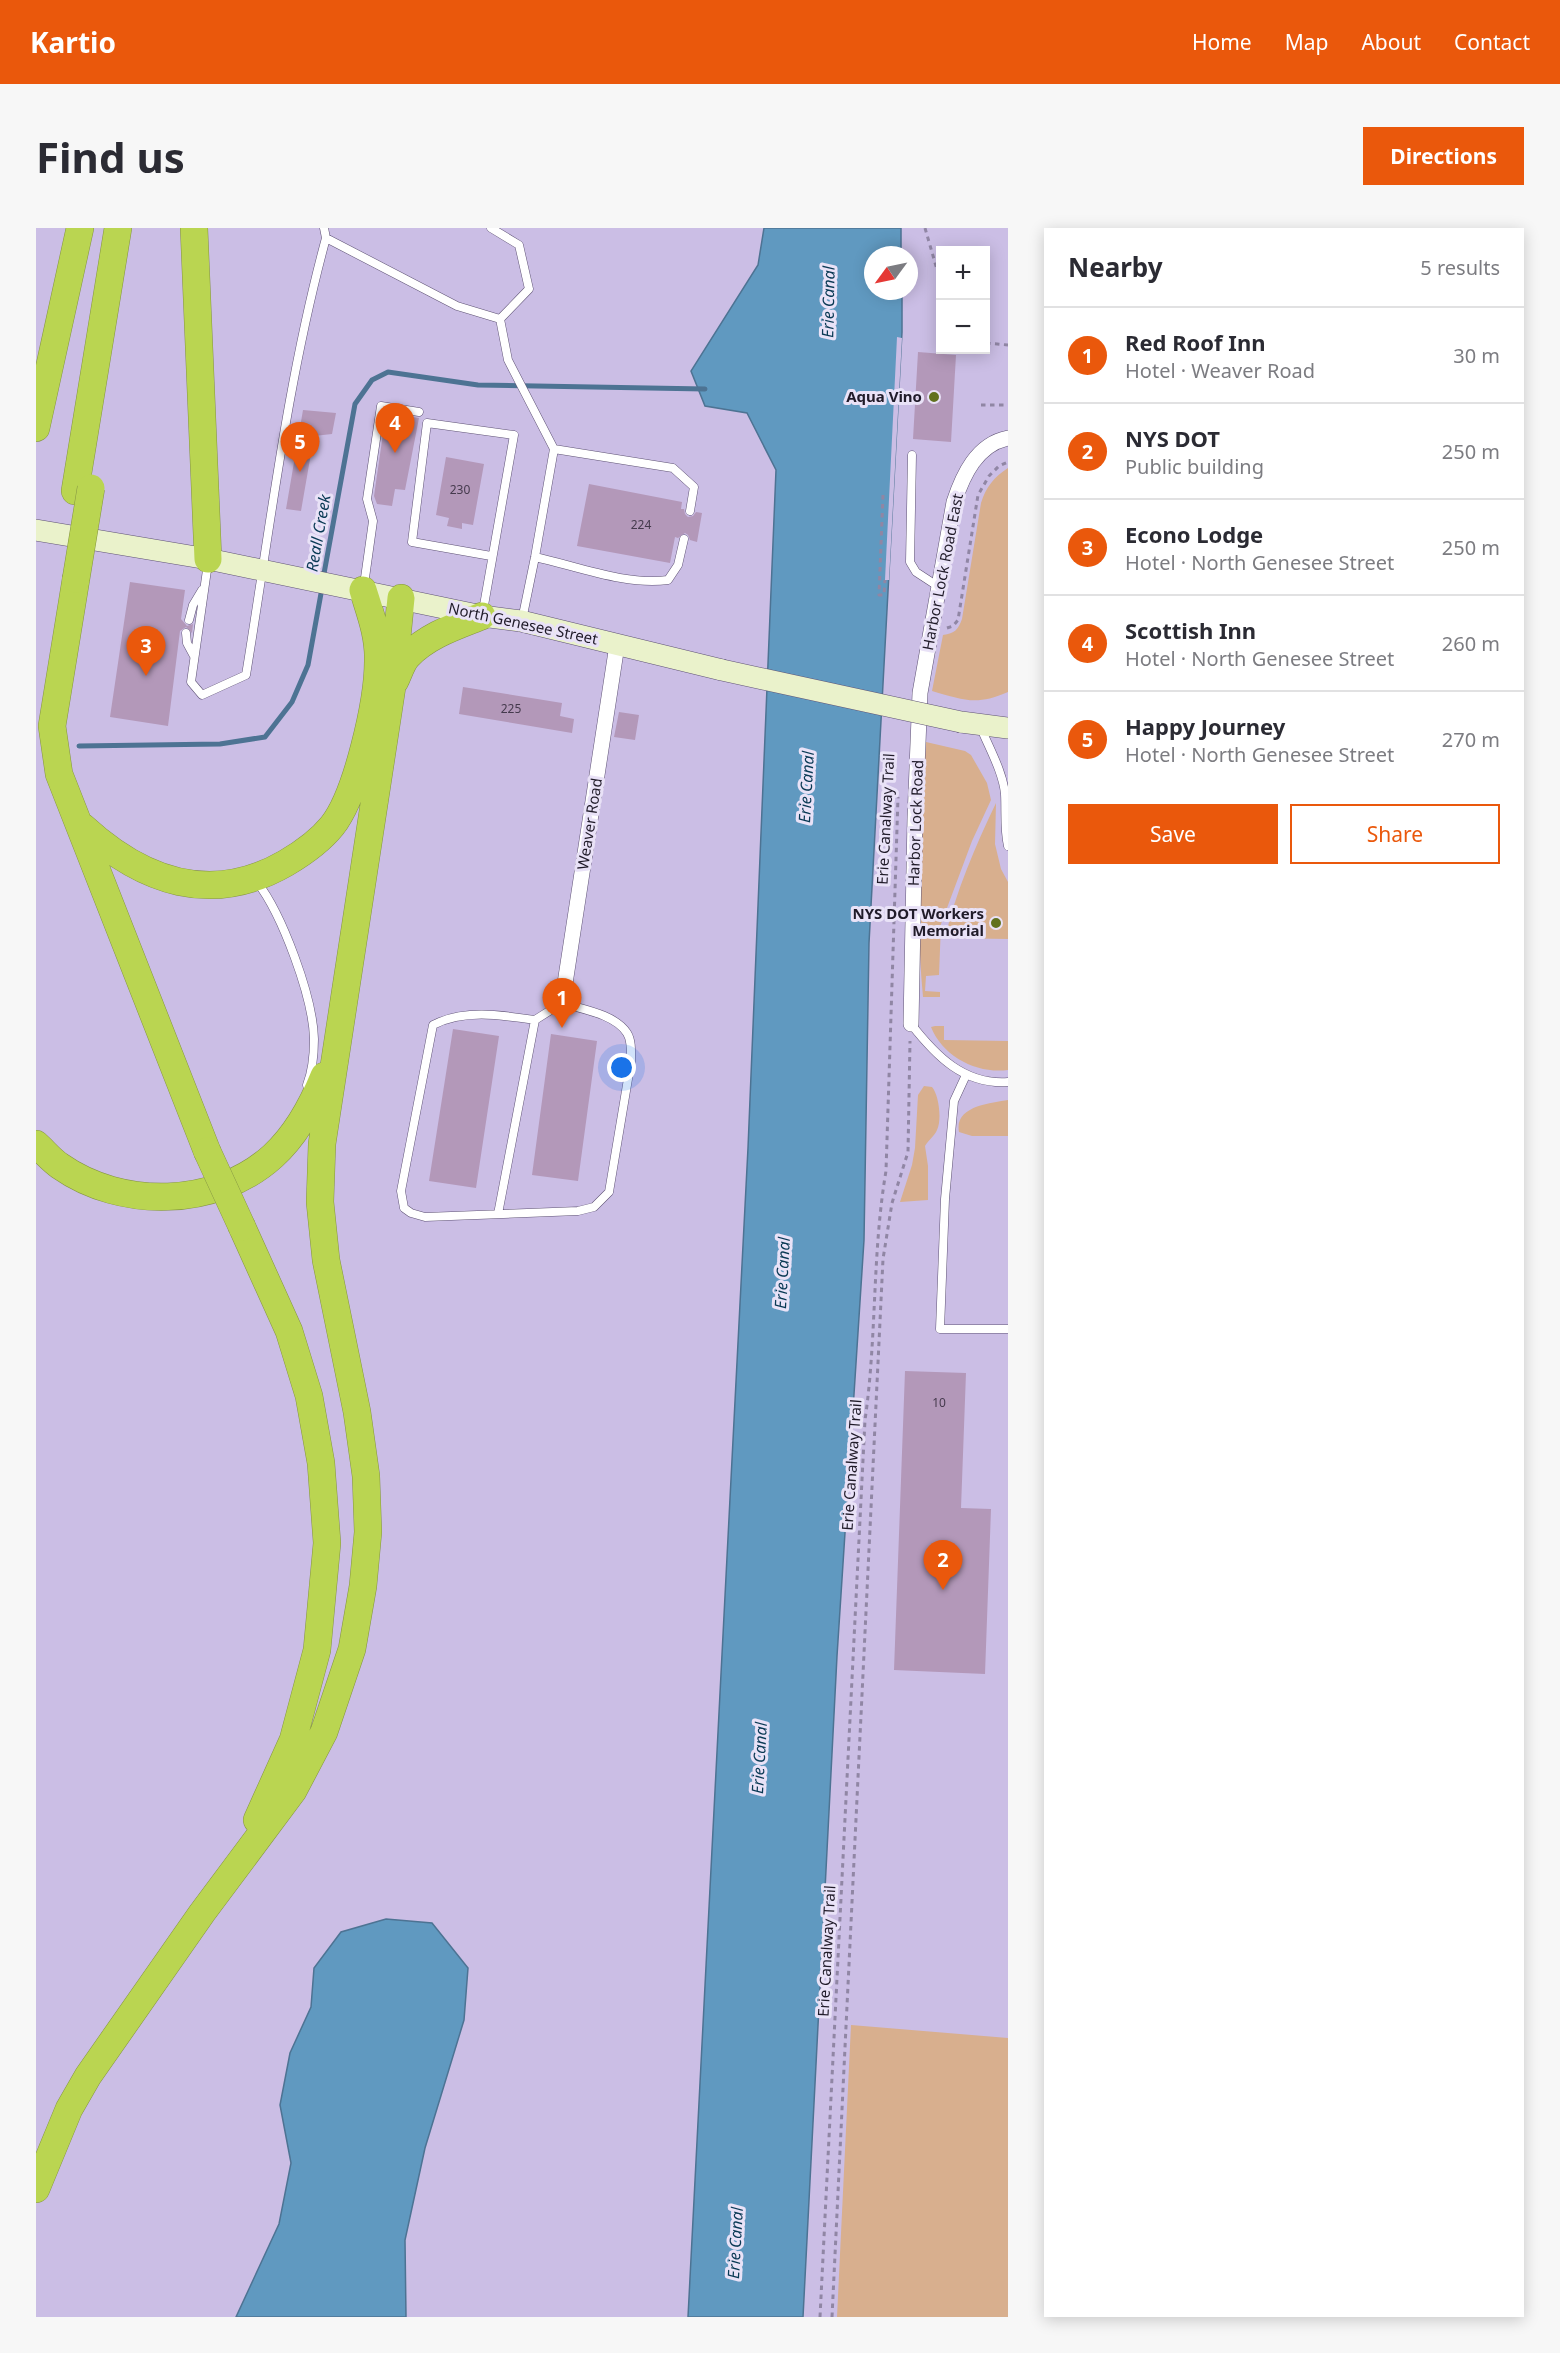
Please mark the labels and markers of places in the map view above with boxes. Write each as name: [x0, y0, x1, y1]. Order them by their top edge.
place label: Aqua Vino: [846, 386, 922, 406]
marker: Aqua Vino: [927, 390, 941, 404]
pin: 4: [376, 404, 414, 453]
pin: 5: [280, 422, 320, 472]
pin: 3: [126, 626, 166, 676]
place label: NYS DOT Workers Memorial: [853, 903, 984, 940]
marker: NYS DOT Workers Memorial: [989, 916, 1003, 930]
pin: 1: [542, 978, 582, 1028]
pin: 2: [924, 1540, 962, 1590]

